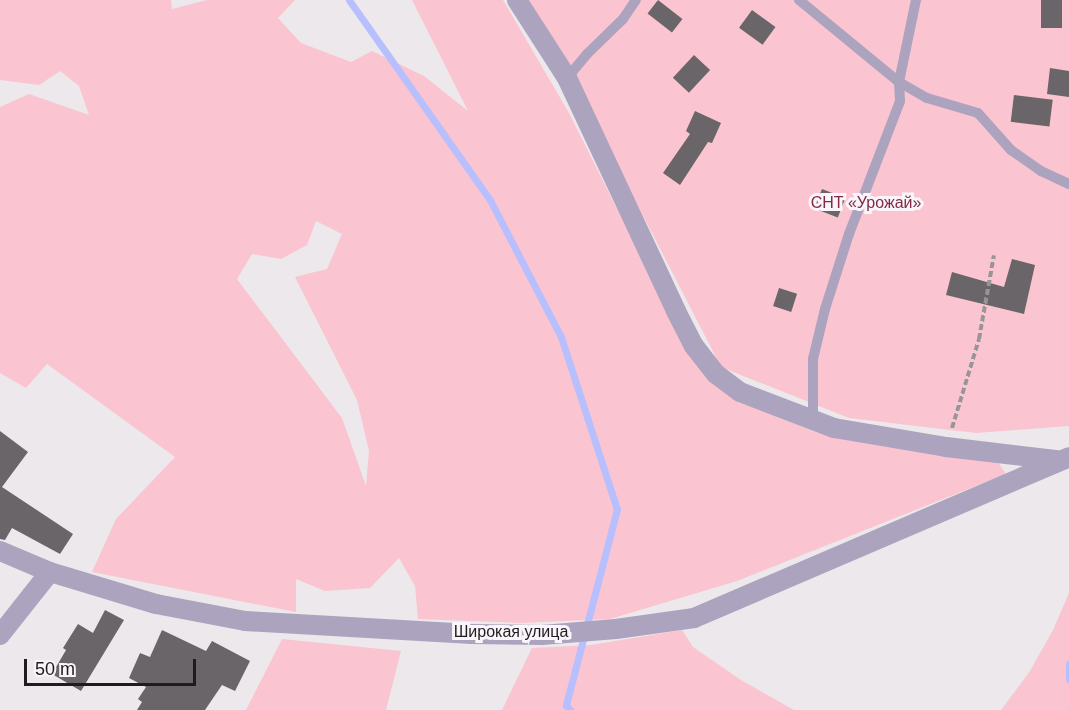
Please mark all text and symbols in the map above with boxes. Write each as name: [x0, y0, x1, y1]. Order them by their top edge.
park label: СНТ «Урожай»: [811, 193, 921, 213]
street label: Широкая улица: [454, 622, 568, 642]
scale bar: [27, 647, 200, 685]
text: 50 m: [35, 659, 75, 679]

